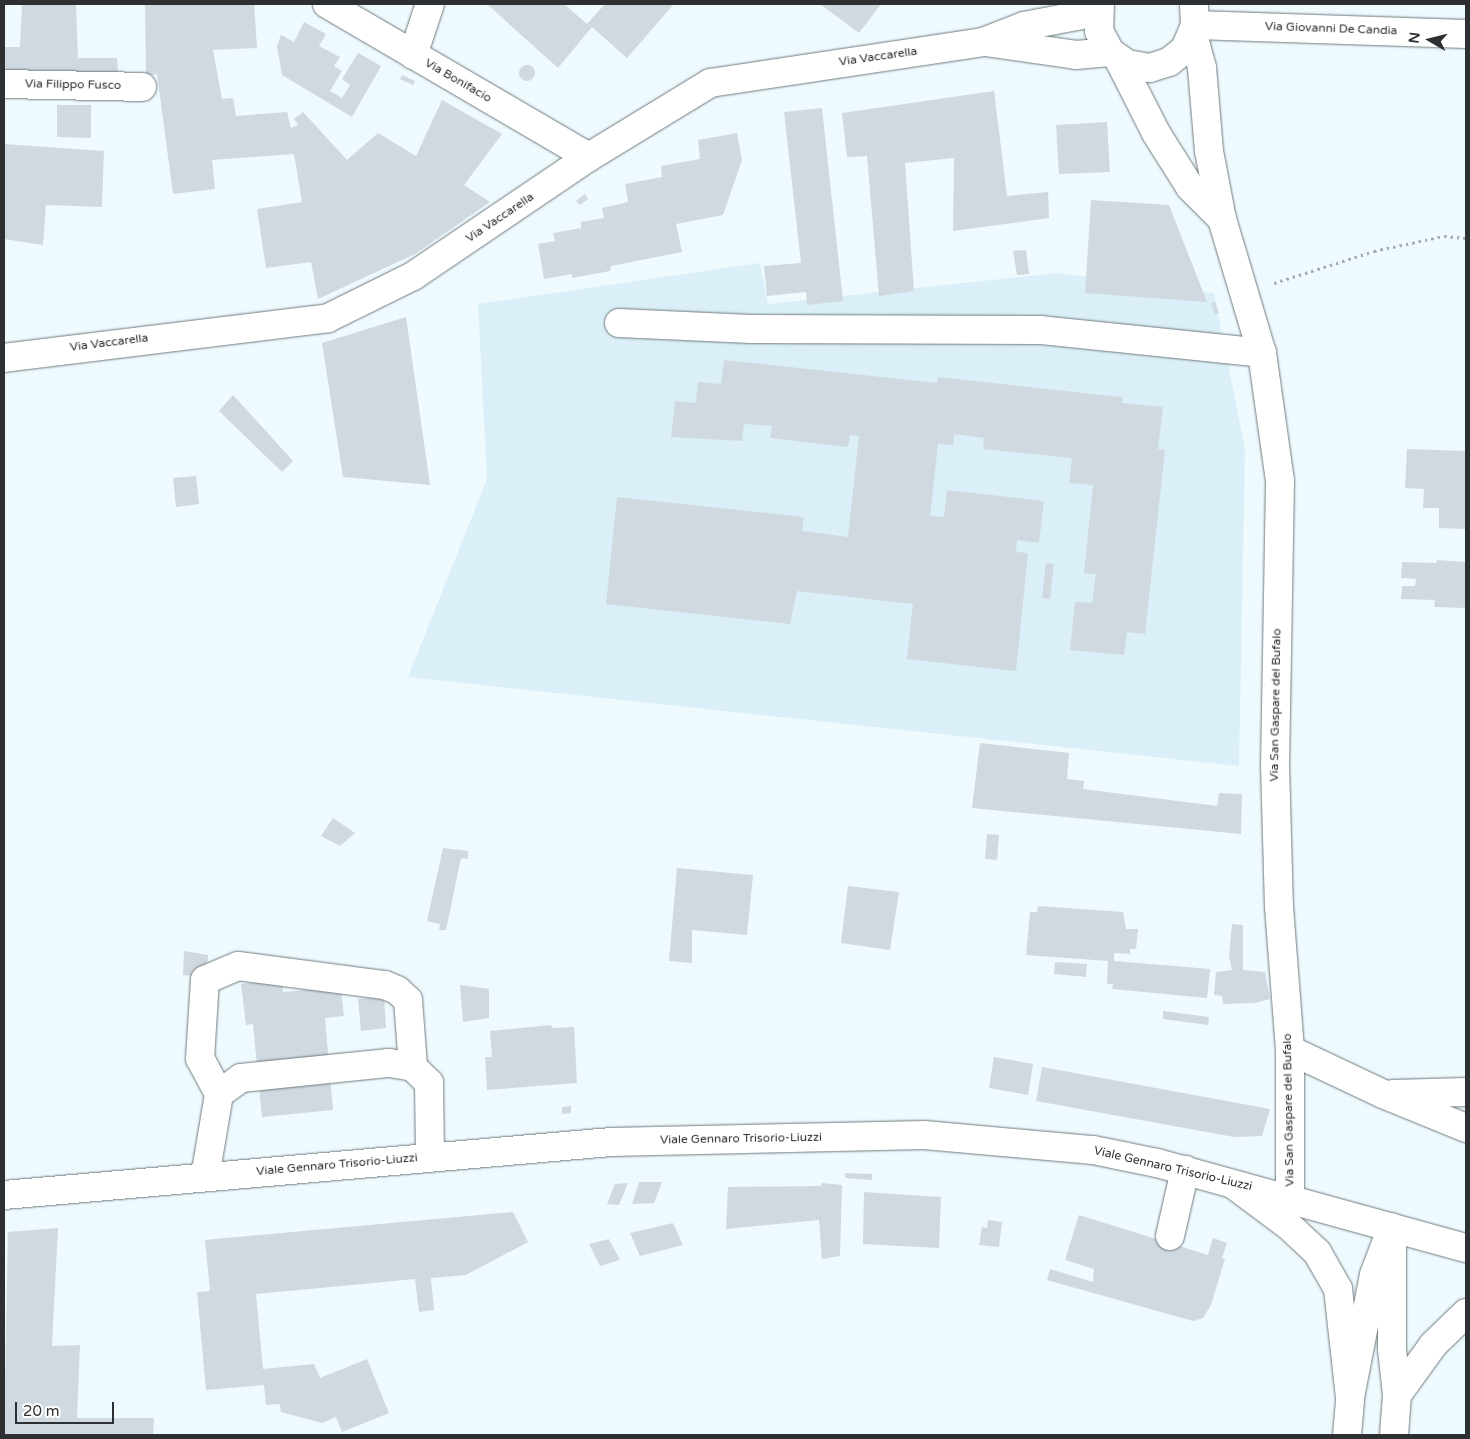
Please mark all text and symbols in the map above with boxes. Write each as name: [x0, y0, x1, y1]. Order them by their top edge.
north arrow: [1405, 15, 1455, 65]
street label: Via Giovanni De Candia: [1265, 19, 1397, 39]
text: N: [1405, 31, 1424, 45]
street label: Via Vaccarella: [838, 44, 918, 70]
street label: Via Bonifacio: [422, 56, 494, 106]
street label: Via Filippo Fusco: [25, 77, 121, 93]
street label: Via Vaccarella: [463, 190, 537, 246]
street label: Via Vaccarella: [69, 331, 149, 355]
street label: Via San Gaspare del Bufalo: [1267, 628, 1285, 782]
street label: Via San Gaspare del Bufalo: [1280, 1033, 1298, 1187]
street label: Viale Gennaro Trisorio-Liuzzi: [660, 1130, 822, 1148]
street label: Viale Gennaro Trisorio-Liuzzi: [1092, 1144, 1254, 1194]
street label: Viale Gennaro Trisorio-Liuzzi: [256, 1151, 418, 1179]
scale bar: [18, 1392, 116, 1424]
text: 20 m: [23, 1402, 60, 1420]

